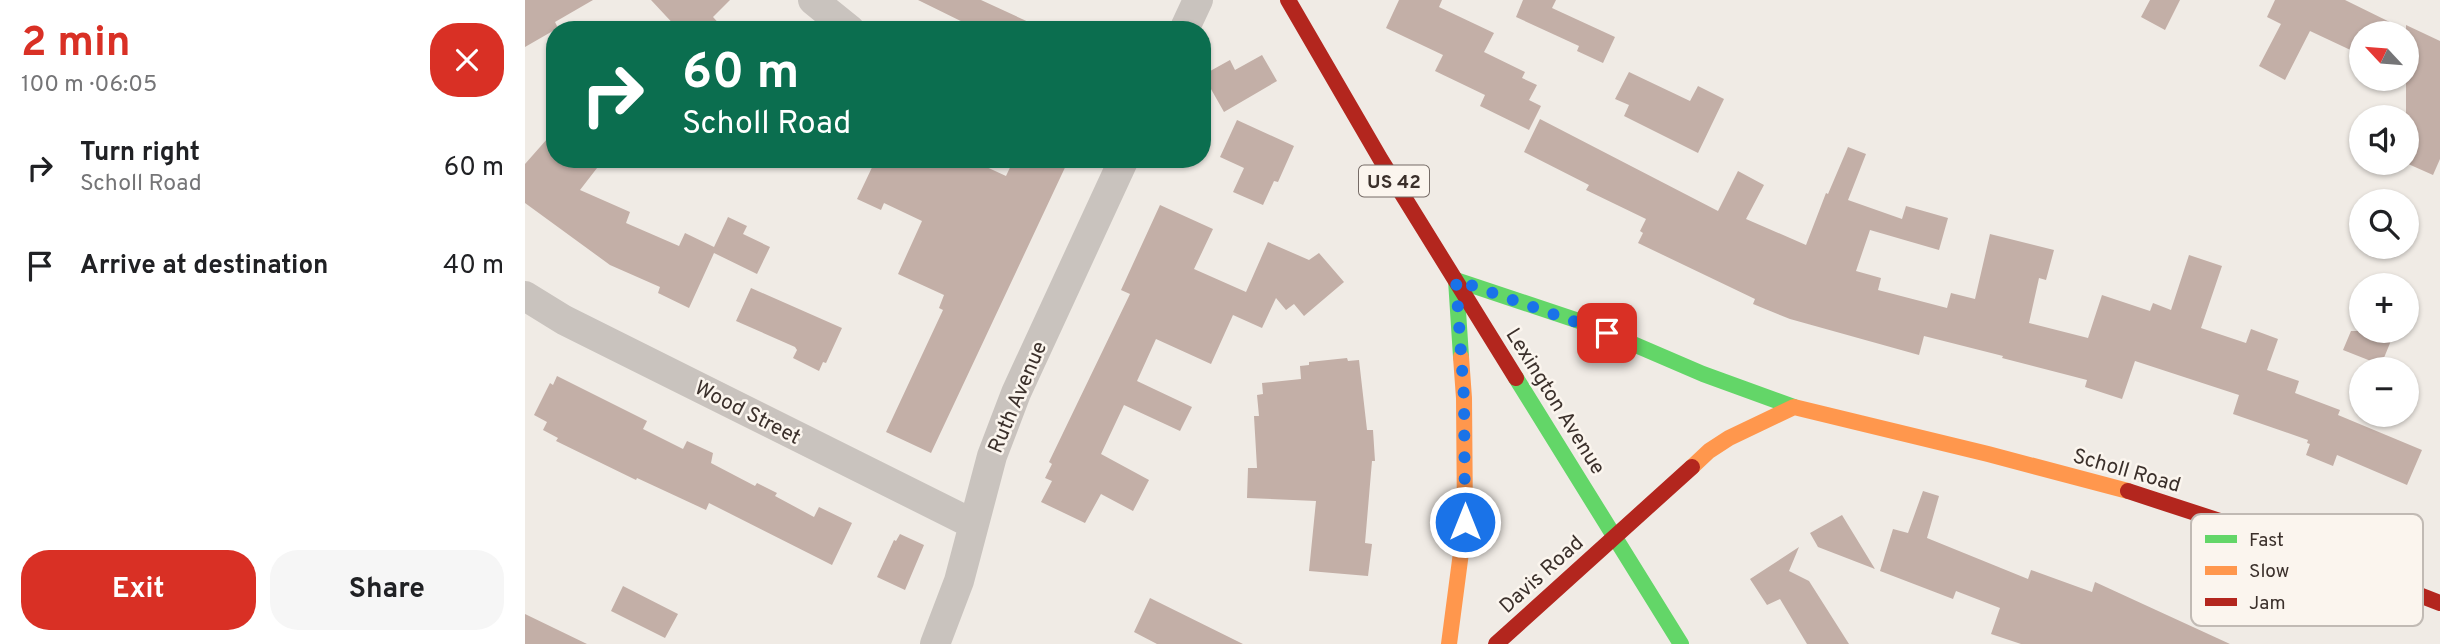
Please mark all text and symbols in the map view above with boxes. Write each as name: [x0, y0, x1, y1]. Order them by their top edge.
text: 2 min: [21, 18, 131, 71]
north arrow: [2349, 21, 2419, 91]
map controls: [2349, 21, 2419, 427]
button: close: [430, 23, 504, 97]
text: 60 m: [682, 44, 800, 106]
icon: right: [567, 49, 658, 140]
text: 100 m · 06:05: [21, 71, 157, 100]
text: Scholl Road: [682, 105, 851, 145]
button: sound: [2349, 105, 2419, 175]
text: Turn right: [80, 137, 200, 170]
icon: right: [21, 149, 59, 187]
text: 60 m: [444, 152, 504, 185]
road number: US 42: [1359, 166, 1429, 196]
text: Scholl Road: [80, 170, 202, 199]
button: search: [2349, 189, 2419, 259]
icon: arrive: [21, 247, 59, 285]
text: Arrive at destination: [80, 250, 328, 283]
text: 40 m: [443, 250, 504, 283]
button: +: [2349, 273, 2419, 343]
pin: [1577, 303, 1637, 363]
icon: arrive: [1588, 314, 1626, 352]
street label: Lexington Avenue: [1499, 323, 1611, 480]
street label: Ruth Avenue: [983, 337, 1054, 458]
button: −: [2349, 357, 2419, 427]
street label: Wood Street: [690, 375, 805, 452]
street label: Scholl Road: [2069, 443, 2184, 500]
position arrow: [1428, 485, 1502, 559]
legend: [2191, 514, 2423, 626]
text: Fast: [2249, 529, 2284, 553]
street label: Davis Road: [1494, 530, 1590, 620]
button: Exit: [21, 550, 256, 630]
button: Share: [270, 550, 504, 630]
text: Slow: [2249, 560, 2289, 584]
text: Jam: [2249, 592, 2286, 616]

